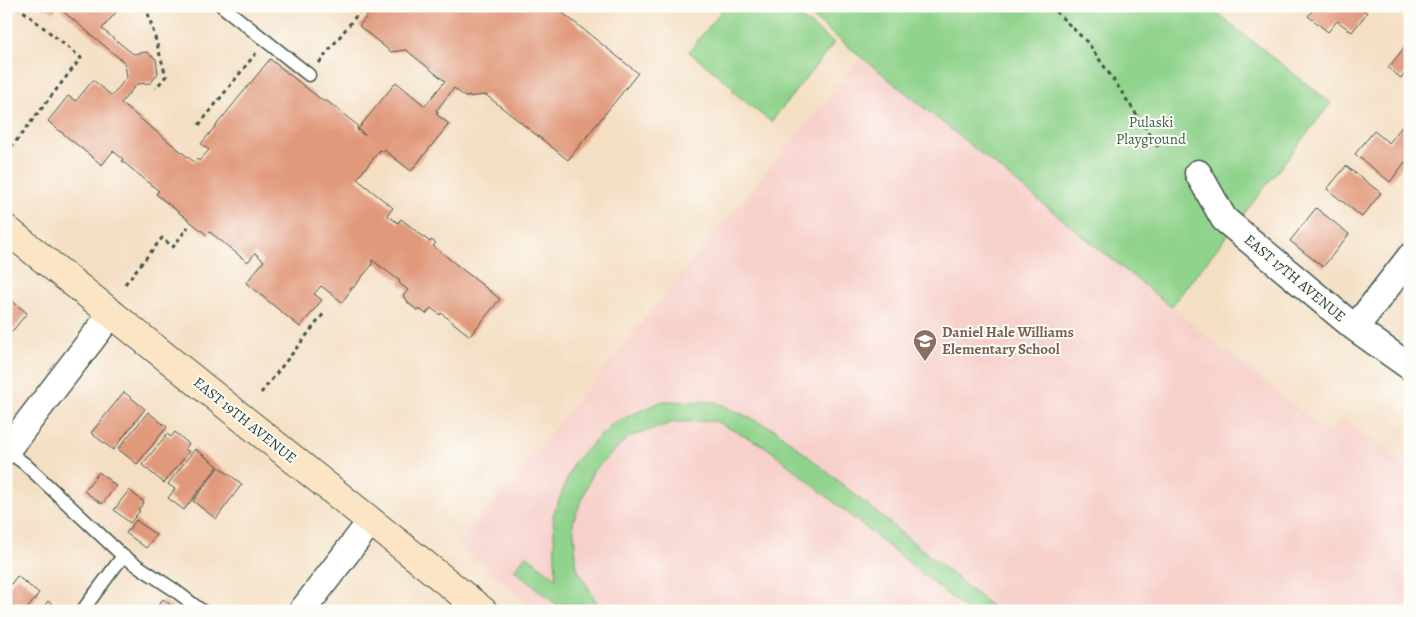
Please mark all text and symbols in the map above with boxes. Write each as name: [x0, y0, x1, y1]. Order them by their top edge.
park label: Pulaski Playground: [1116, 112, 1187, 149]
street label: EAST 17TH AVENUE: [1240, 230, 1350, 326]
place label: Daniel Hale Williams Elementary School: [942, 322, 1074, 359]
school or university icon: Daniel Hale Williams Elementary School: [912, 328, 938, 362]
street label: EAST 19TH AVENUE: [189, 372, 301, 468]

